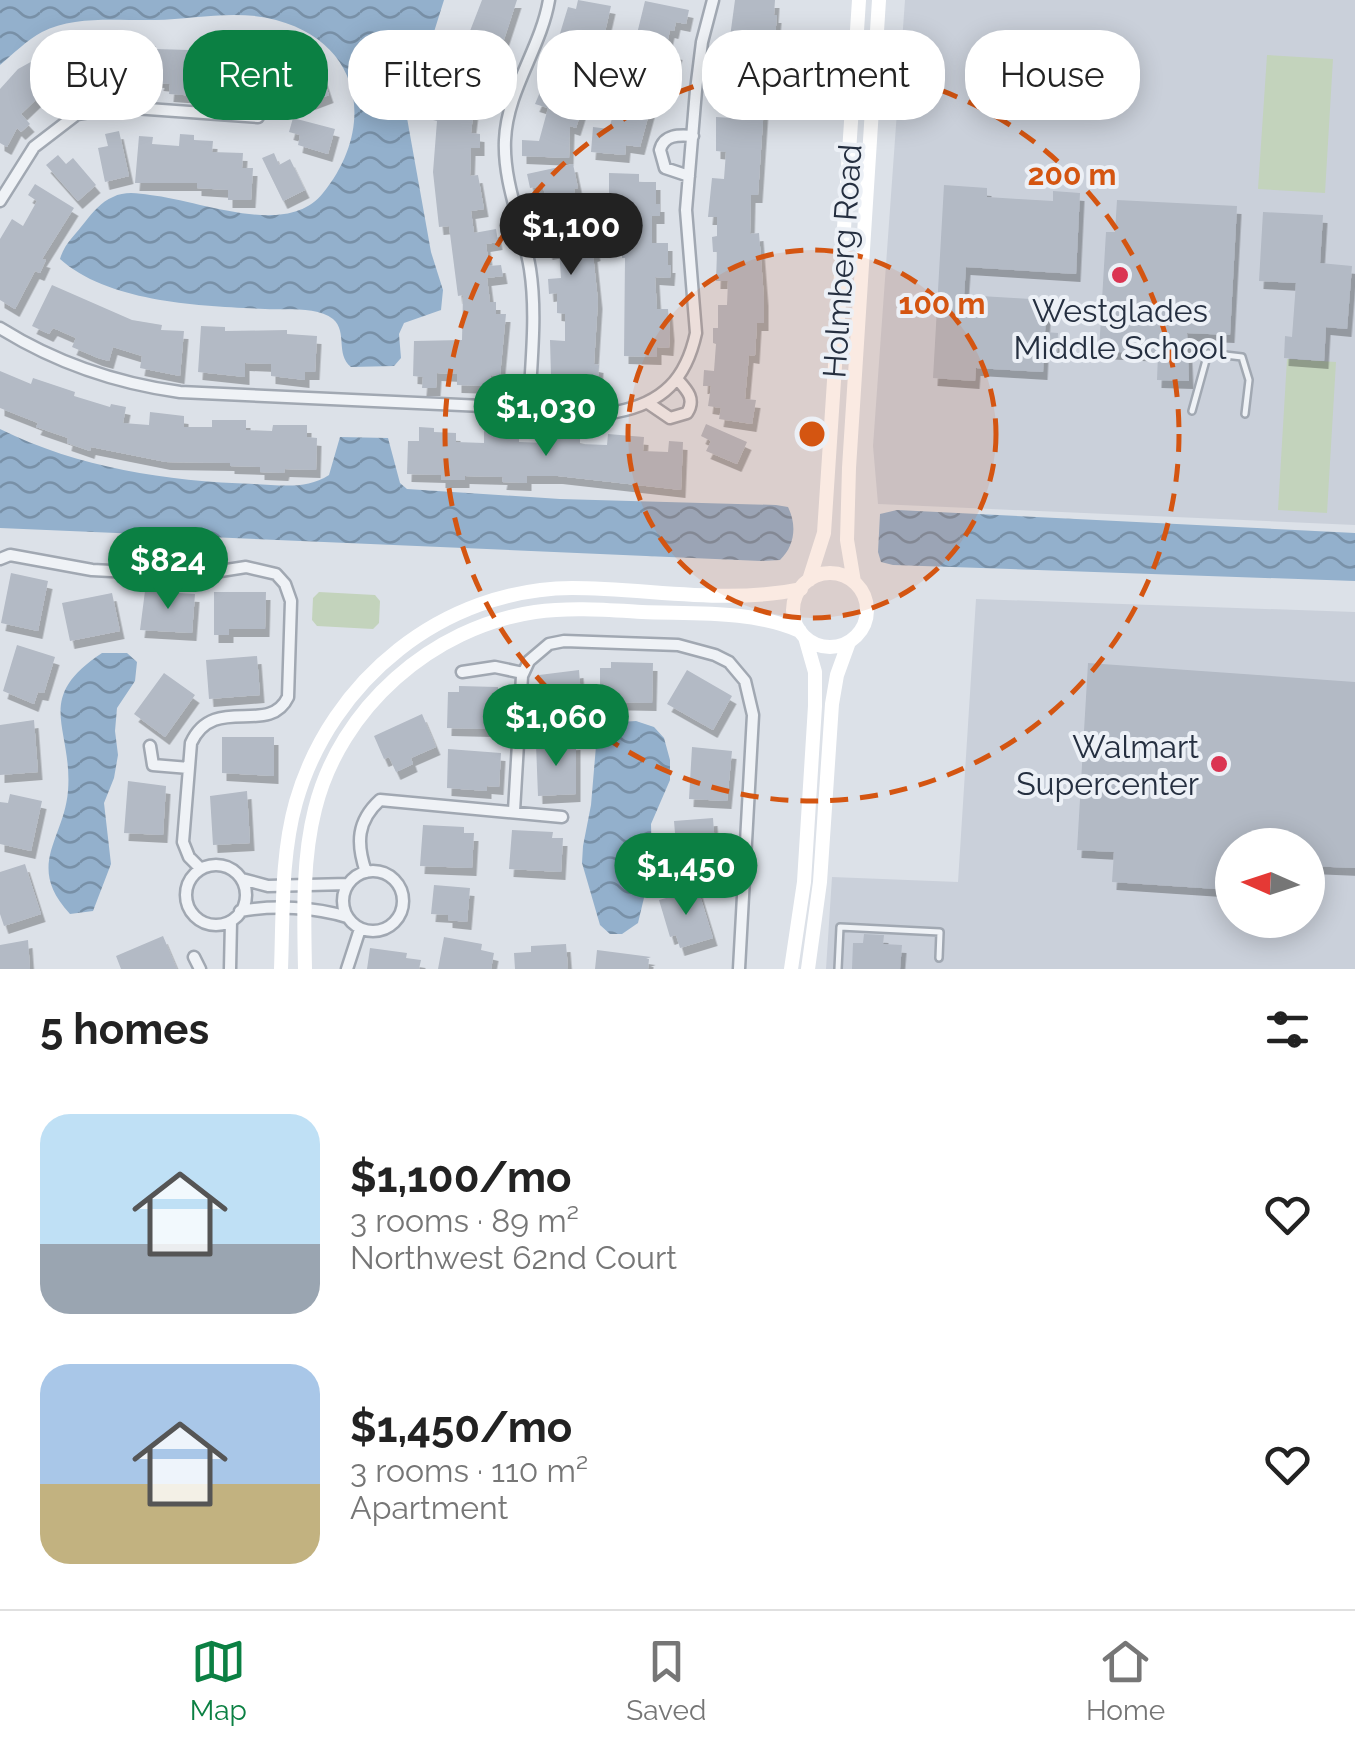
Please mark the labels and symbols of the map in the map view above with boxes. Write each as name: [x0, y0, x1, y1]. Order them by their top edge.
street label: Holmberg Road: [815, 143, 869, 379]
text: 200 m: [1028, 157, 1116, 192]
pin: $1,100: [490, 193, 652, 278]
marker: Westglades Middle School: [1109, 264, 1131, 286]
text: 100 m: [899, 286, 985, 321]
place label: Westglades Middle School: [1014, 292, 1227, 366]
pin: $1,030: [465, 374, 627, 459]
centre of rings: [794, 416, 830, 452]
pin: $824: [109, 527, 227, 612]
pin: $1,060: [475, 684, 637, 769]
place label: Walmart Supercenter: [1016, 728, 1199, 802]
marker: Walmart Supercenter: [1208, 753, 1230, 775]
north arrow: [1215, 828, 1325, 938]
pin: $1,450: [605, 833, 767, 918]

